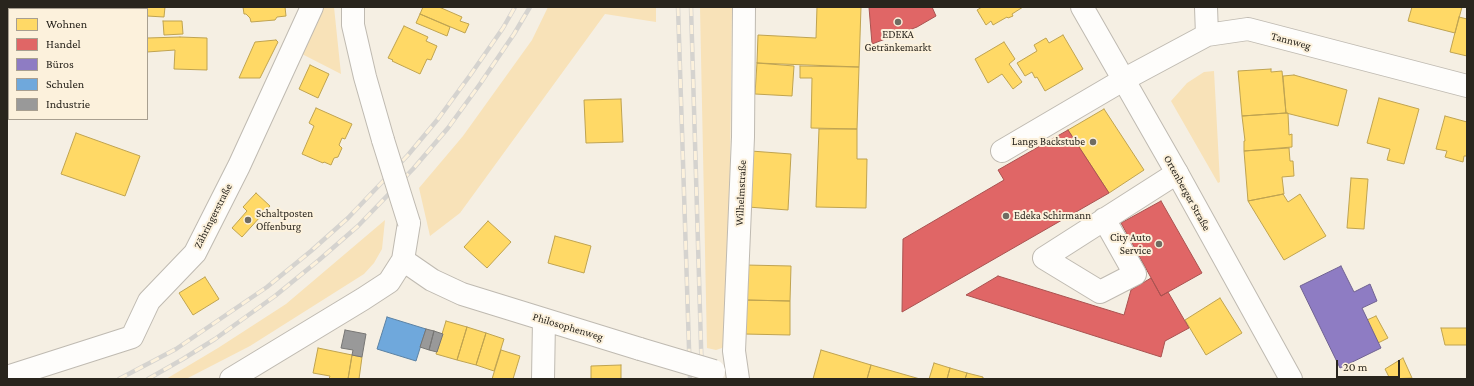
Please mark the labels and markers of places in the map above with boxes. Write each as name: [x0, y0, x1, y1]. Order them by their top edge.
marker: EDEKA Getränkemarkt: [893, 17, 903, 27]
place label: EDEKA Getränkemarkt: [865, 28, 931, 54]
place label: Langs Backstube: [1012, 135, 1085, 149]
marker: Langs Backstube: [1088, 137, 1098, 147]
place label: Schaltposten Offenburg: [256, 207, 313, 233]
place label: Edeka Schirmann: [1014, 209, 1091, 223]
marker: Edeka Schirmann: [1001, 211, 1011, 221]
marker: Schaltposten Offenburg: [243, 215, 253, 225]
place label: City Auto Service: [1110, 231, 1151, 257]
marker: City Auto Service: [1154, 239, 1164, 249]

